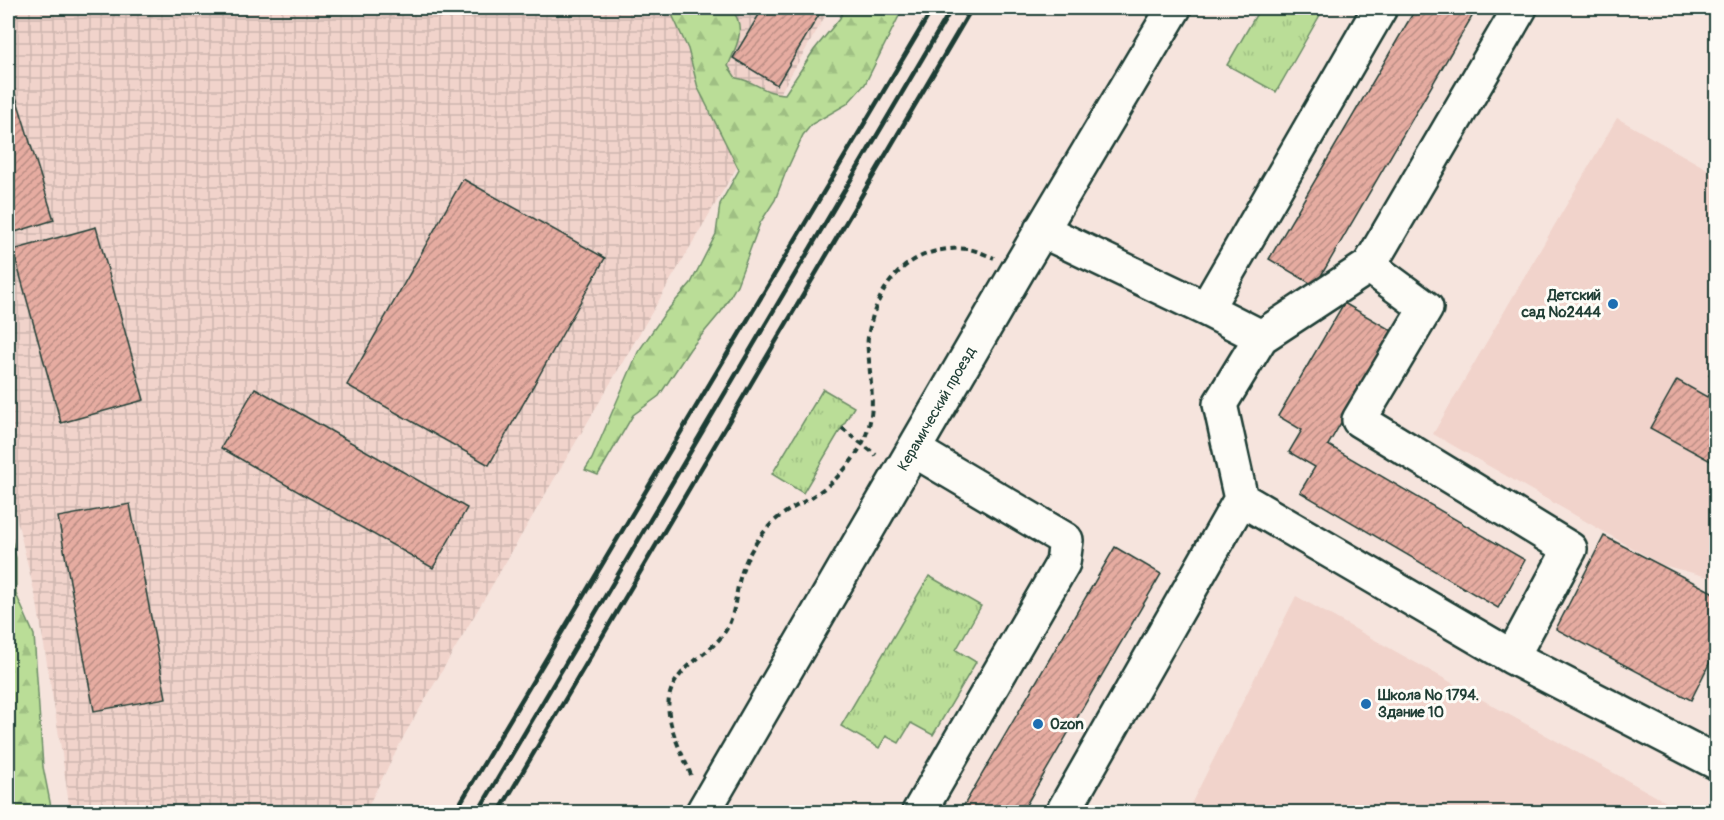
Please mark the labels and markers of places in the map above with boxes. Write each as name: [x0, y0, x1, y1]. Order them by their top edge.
place label: Детский сад №2444: [1520, 286, 1601, 322]
marker: Детский сад №2444: [1606, 297, 1620, 311]
place label: Школа № 1794. Здание 10: [1377, 686, 1479, 722]
marker: Школа № 1794. Здание 10: [1359, 697, 1373, 711]
place label: Ozon: [1050, 715, 1084, 734]
marker: Ozon: [1031, 717, 1045, 731]

